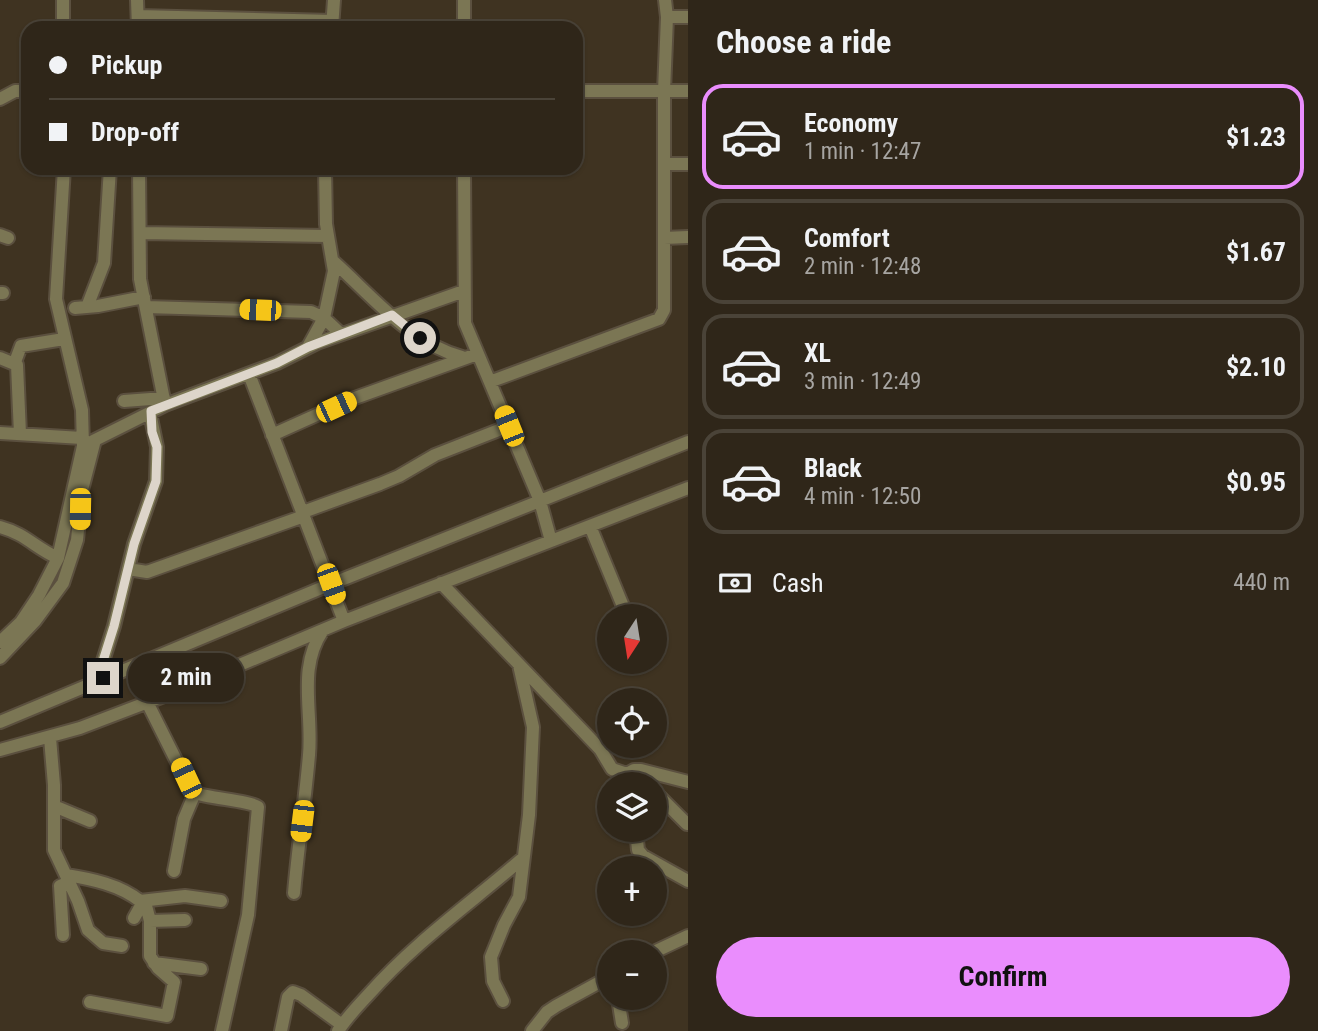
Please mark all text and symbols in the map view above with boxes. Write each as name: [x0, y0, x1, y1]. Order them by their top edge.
text: Choose a ride: [716, 23, 891, 61]
text: Pickup: [91, 50, 162, 80]
icon: car: [720, 105, 783, 168]
text: Economy: [804, 108, 898, 138]
text: Drop-off: [91, 117, 179, 147]
text: $1.23: [1226, 122, 1286, 152]
text: 1 min · 12:47: [804, 138, 921, 165]
icon: car: [720, 220, 783, 283]
text: Comfort: [804, 223, 890, 253]
text: $1.67: [1226, 237, 1286, 267]
text: 2 min · 12:48: [804, 253, 921, 280]
car: [239, 299, 282, 321]
route start: [404, 322, 436, 354]
icon: car: [720, 335, 783, 398]
text: XL: [804, 338, 831, 368]
text: $2.10: [1226, 352, 1286, 382]
text: 3 min · 12:49: [804, 368, 921, 395]
car: [313, 389, 360, 425]
car: [492, 403, 527, 449]
icon: car: [720, 450, 783, 513]
text: Black: [804, 453, 862, 483]
text: $0.95: [1226, 467, 1286, 497]
text: 4 min · 12:50: [804, 483, 921, 510]
car: [70, 488, 91, 530]
car: [314, 561, 349, 607]
icon: cash: [716, 564, 754, 602]
text: Cash: [772, 568, 824, 598]
text: 440 m: [1233, 569, 1290, 596]
north arrow: [597, 604, 667, 674]
map controls: [597, 604, 667, 1010]
callout: 2 min: [128, 654, 243, 702]
route end: [87, 662, 119, 694]
text: 2 min: [160, 664, 212, 691]
button: locate: [597, 688, 667, 758]
car: [168, 755, 205, 801]
button: layers: [597, 772, 667, 842]
car: [290, 799, 315, 843]
button: +: [597, 856, 667, 926]
button: Confirm: [716, 937, 1290, 1017]
button: −: [597, 940, 667, 1010]

